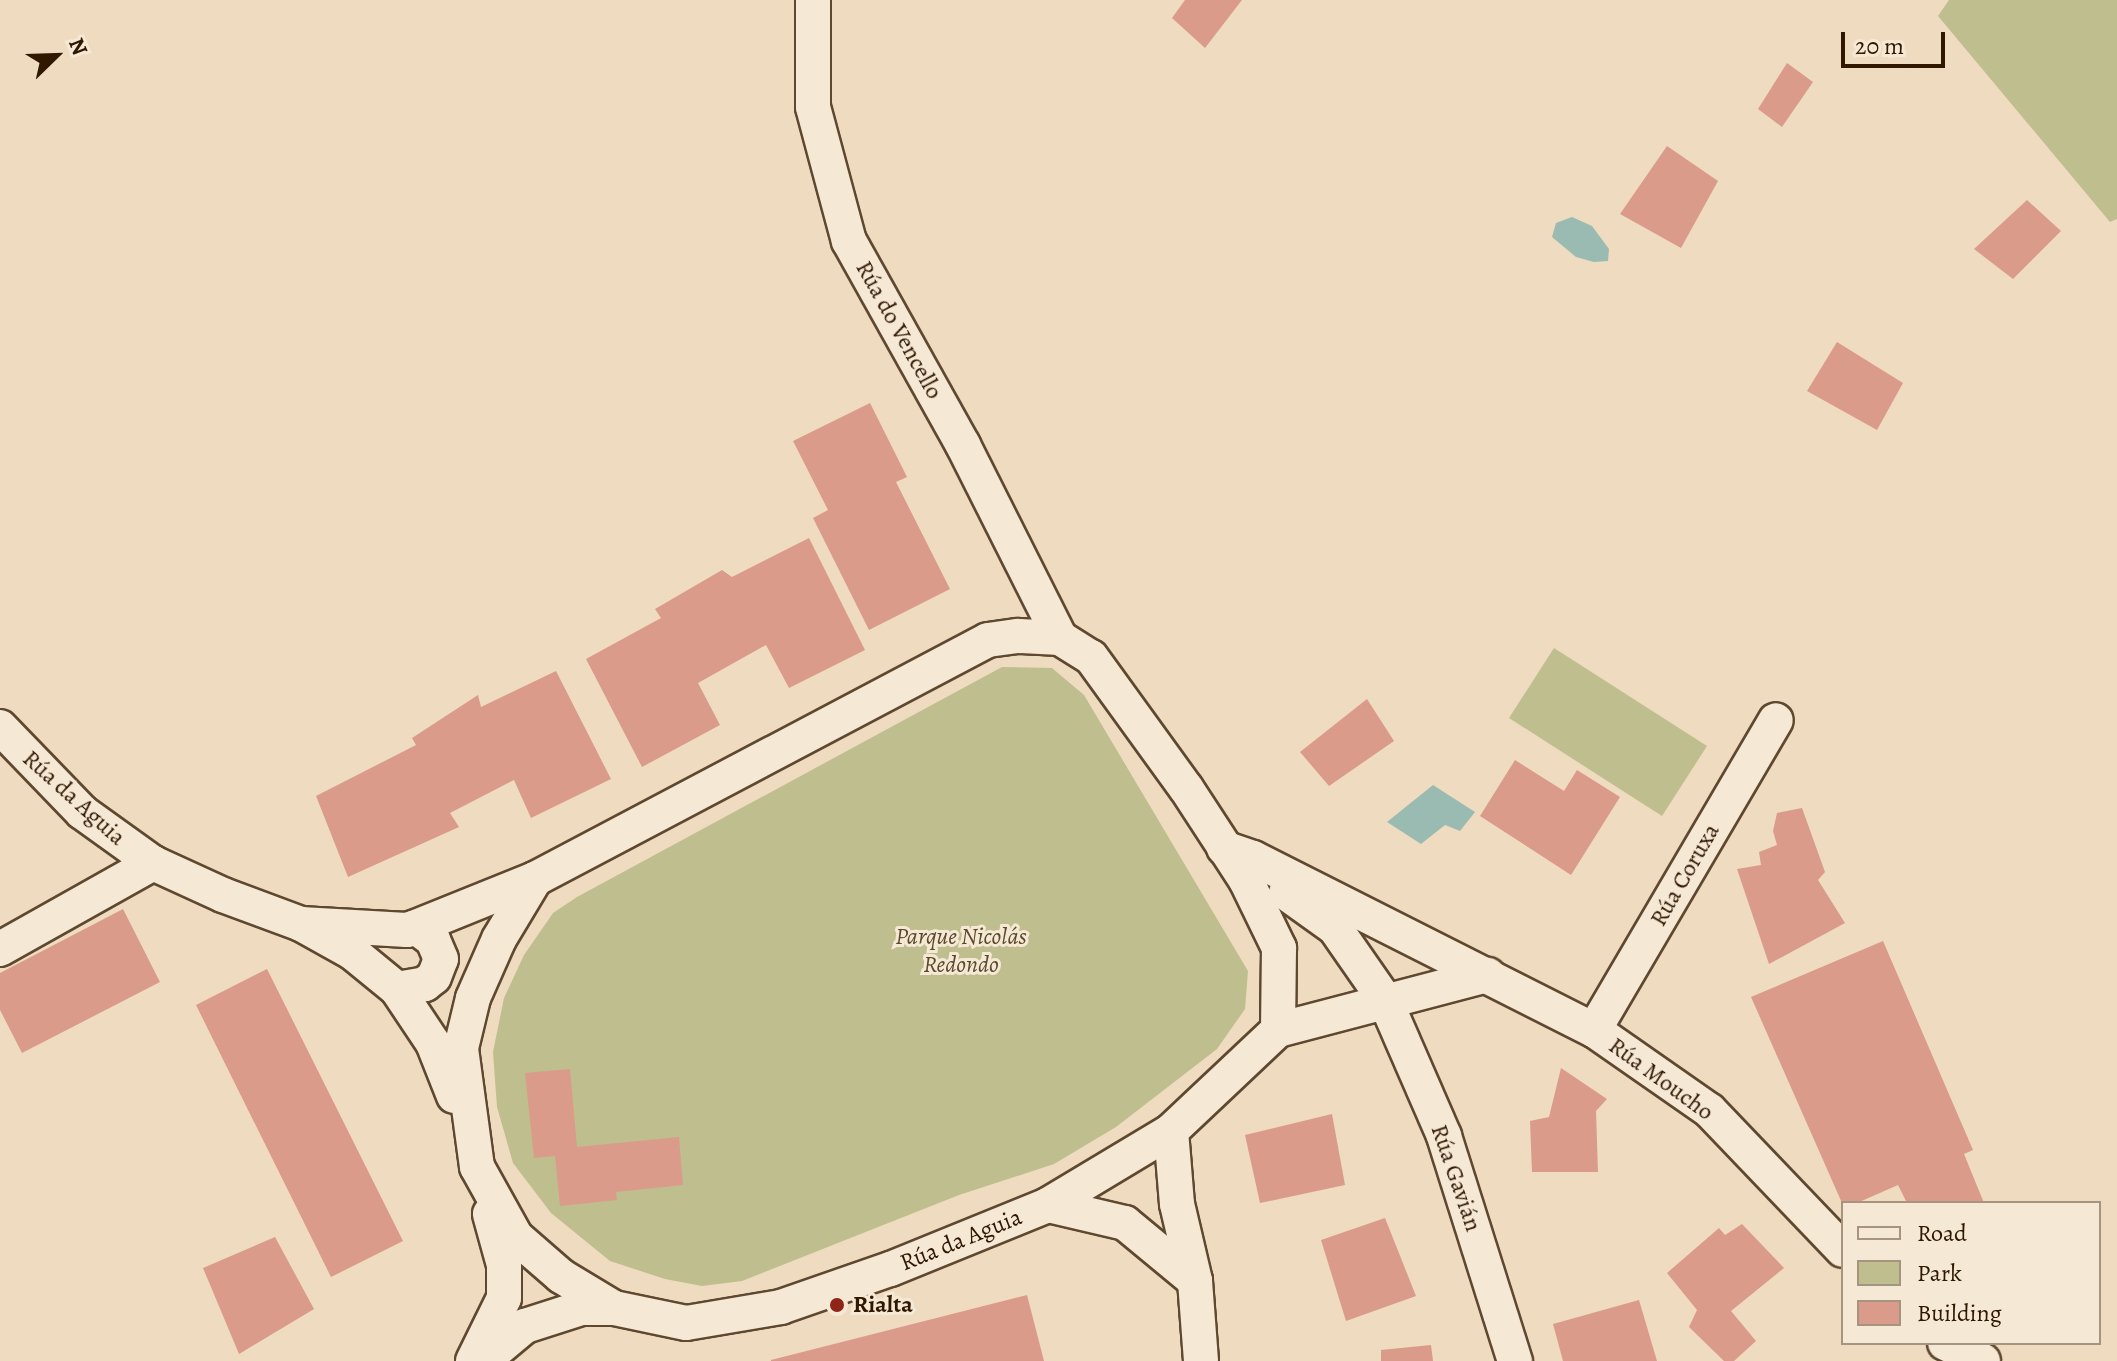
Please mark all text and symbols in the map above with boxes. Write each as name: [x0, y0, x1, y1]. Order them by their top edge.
north arrow: [16, 16, 96, 96]
scale bar: [1845, 16, 1949, 66]
text: 20 m: [1855, 30, 1904, 62]
text: N: [61, 33, 95, 60]
street label: Rúa do Vencello: [849, 256, 949, 404]
street label: Rúa da Aguia: [17, 744, 131, 852]
street label: Rúa Coruxa: [1644, 819, 1726, 931]
park label: Parque Nicolás Redondo: [895, 923, 1027, 979]
street label: Rúa Moucho: [1603, 1031, 1719, 1127]
street label: Rúa Gavián: [1424, 1121, 1488, 1235]
legend: [1841, 1201, 2101, 1345]
street label: Rúa da Aguia: [896, 1203, 1026, 1277]
text: Road: [1917, 1217, 1967, 1249]
text: Park: [1917, 1257, 1962, 1289]
place label: Rialta: [853, 1291, 913, 1319]
marker: Rialta: [828, 1296, 846, 1314]
text: Building: [1917, 1297, 2002, 1329]

